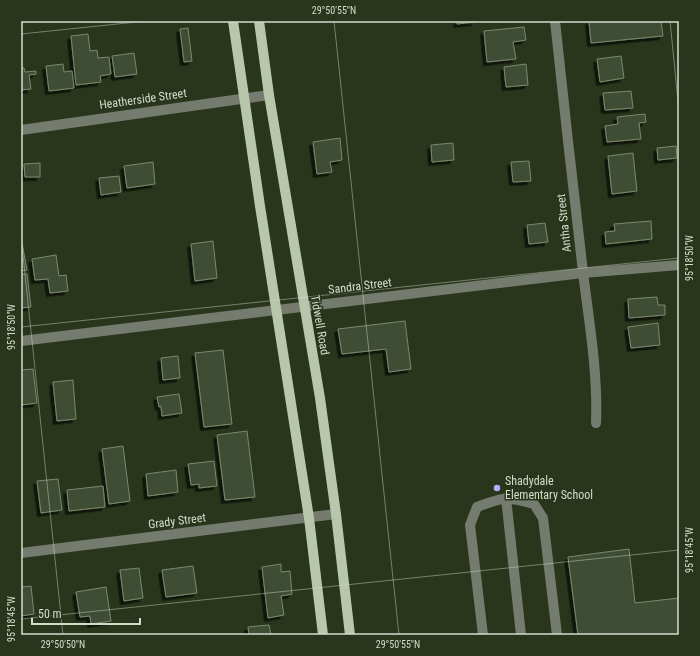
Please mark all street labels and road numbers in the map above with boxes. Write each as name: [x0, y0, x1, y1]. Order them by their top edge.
street label: Heatherside Street: [98, 86, 188, 112]
street label: Antha Street: [554, 193, 574, 253]
street label: Sandra Street: [327, 275, 393, 297]
street label: Tidwell Road: [308, 294, 332, 356]
street label: Grady Street: [147, 510, 207, 531]

